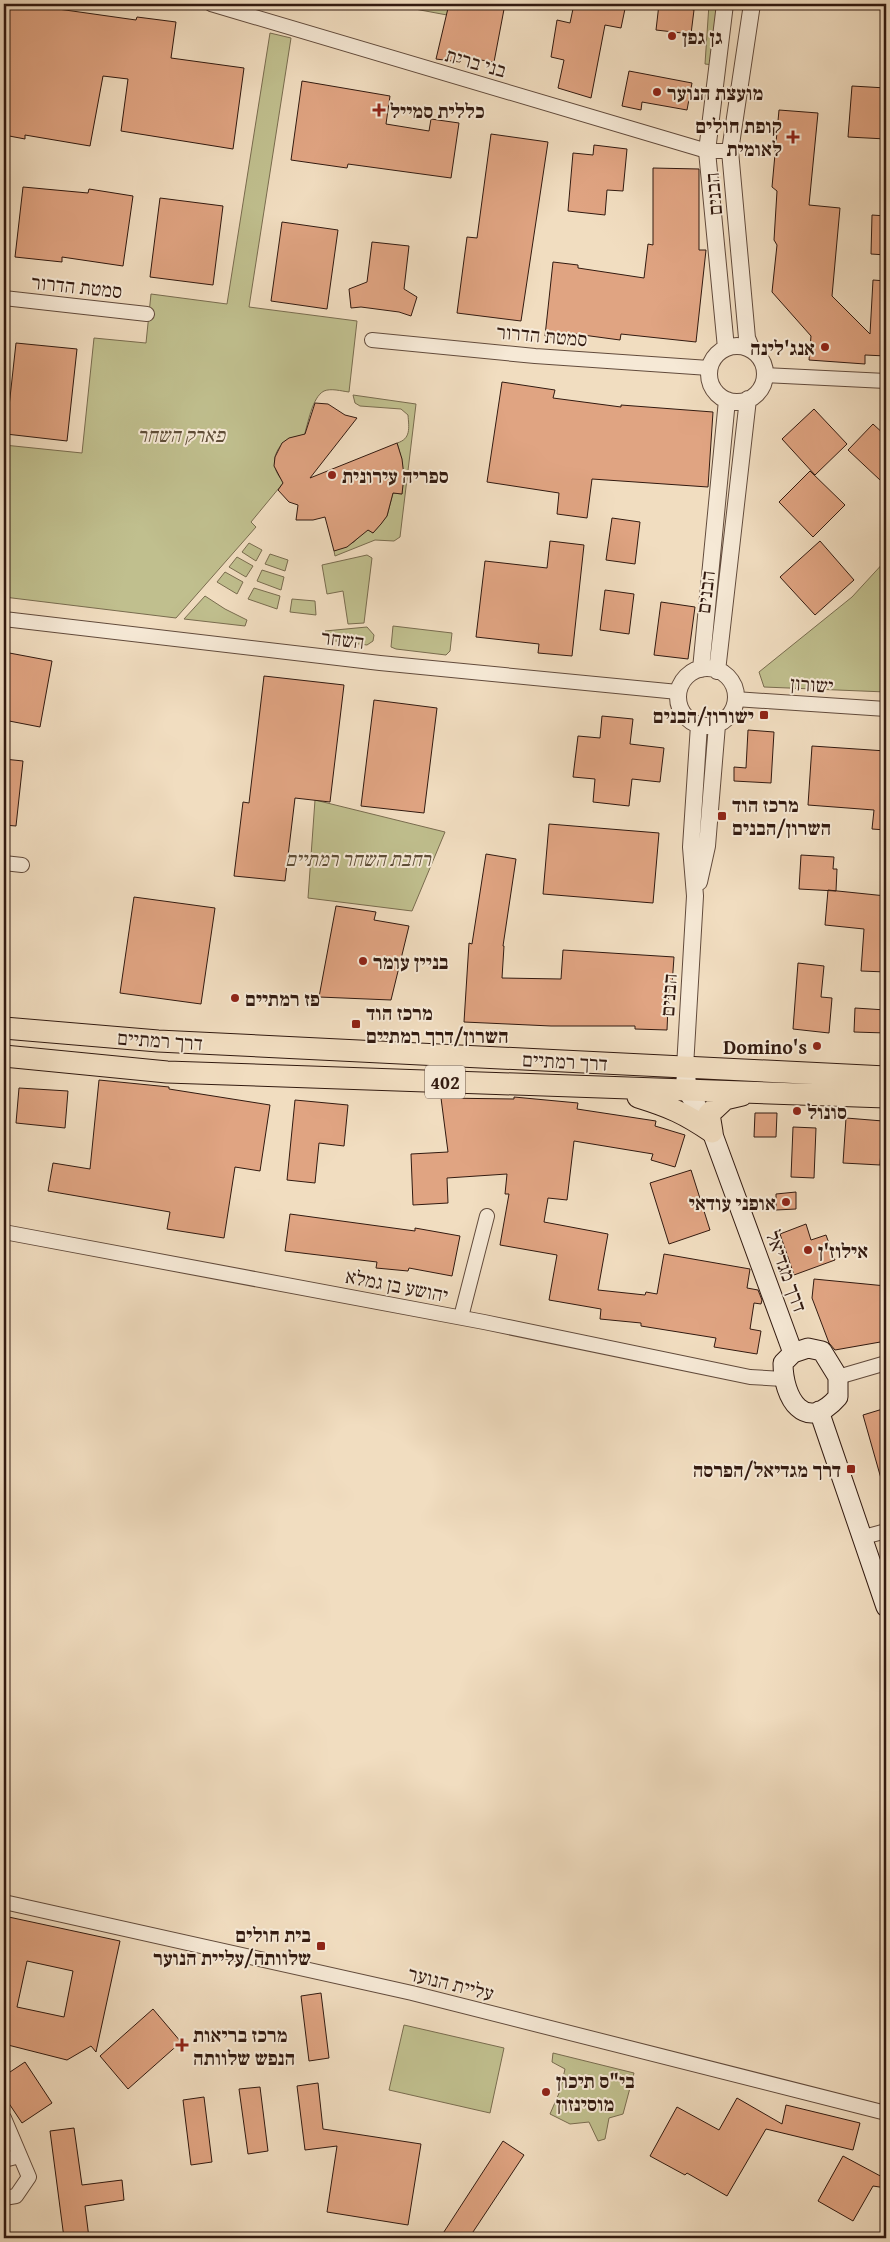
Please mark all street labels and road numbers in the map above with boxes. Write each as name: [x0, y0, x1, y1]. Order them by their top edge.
street label: בני ברית: [442, 40, 510, 84]
street label: הבנים: [697, 171, 729, 217]
street label: סמטת הדרור: [30, 267, 124, 305]
street label: סמטת הדרור: [495, 317, 589, 353]
street label: הבנים: [688, 569, 722, 615]
street label: השחר: [320, 622, 366, 656]
street label: ישורון: [790, 668, 834, 700]
street label: הבנים: [652, 972, 684, 1018]
street label: דרך רמתיים: [116, 1023, 204, 1057]
street label: דרך רמתיים: [522, 1044, 608, 1078]
road number: 402: [425, 1066, 465, 1098]
street label: דרך מגדיאל: [759, 1226, 815, 1316]
street label: יהושע בן גמלא: [343, 1261, 451, 1309]
street label: עליית הנוער: [405, 1958, 497, 2008]

